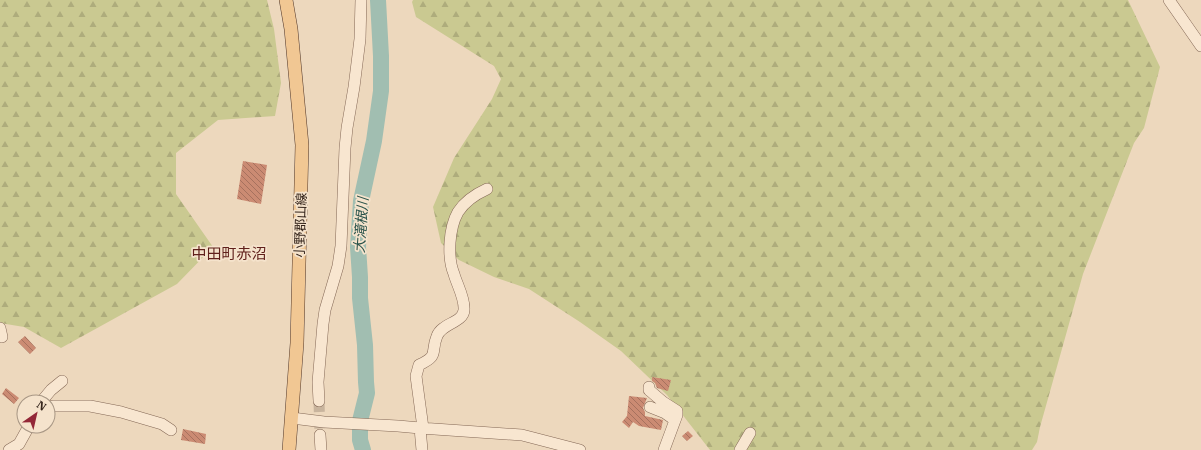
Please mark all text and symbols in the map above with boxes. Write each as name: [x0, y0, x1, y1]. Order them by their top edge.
street label: 小野郡山線: [291, 192, 310, 258]
water label: 大滝根川: [350, 194, 372, 254]
district label: 中田町赤沼: [191, 244, 267, 263]
north arrow: [16, 394, 56, 434]
text: N: [34, 397, 49, 414]

